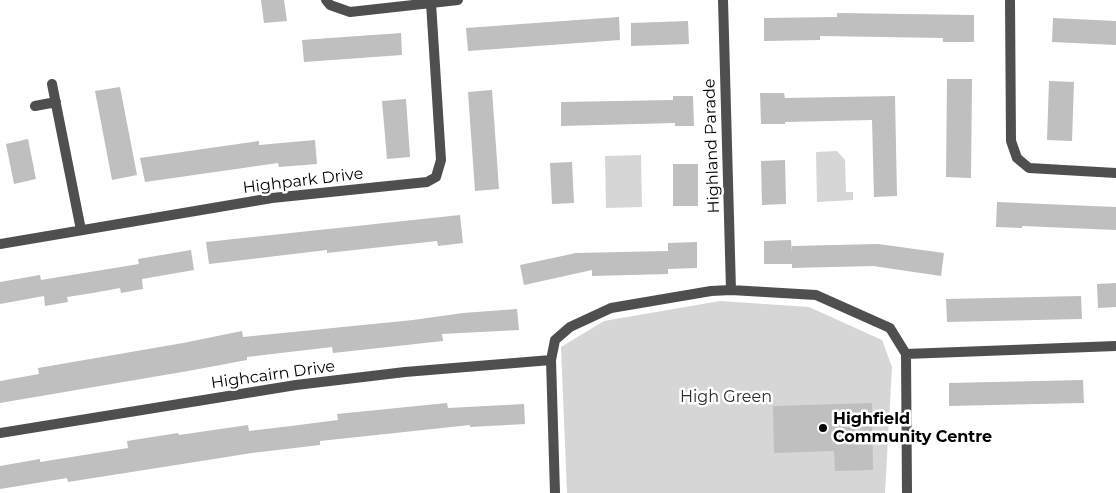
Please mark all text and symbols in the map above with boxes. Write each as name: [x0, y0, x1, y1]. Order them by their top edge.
street label: Highland Parade: [700, 78, 724, 214]
street label: Highpark Drive: [242, 164, 364, 198]
street label: Highcairn Drive: [210, 357, 336, 393]
park label: High Green: [680, 387, 772, 407]
place label: Highfield Community Centre: [833, 409, 992, 447]
marker: Highfield Community Centre: [817, 422, 829, 434]

